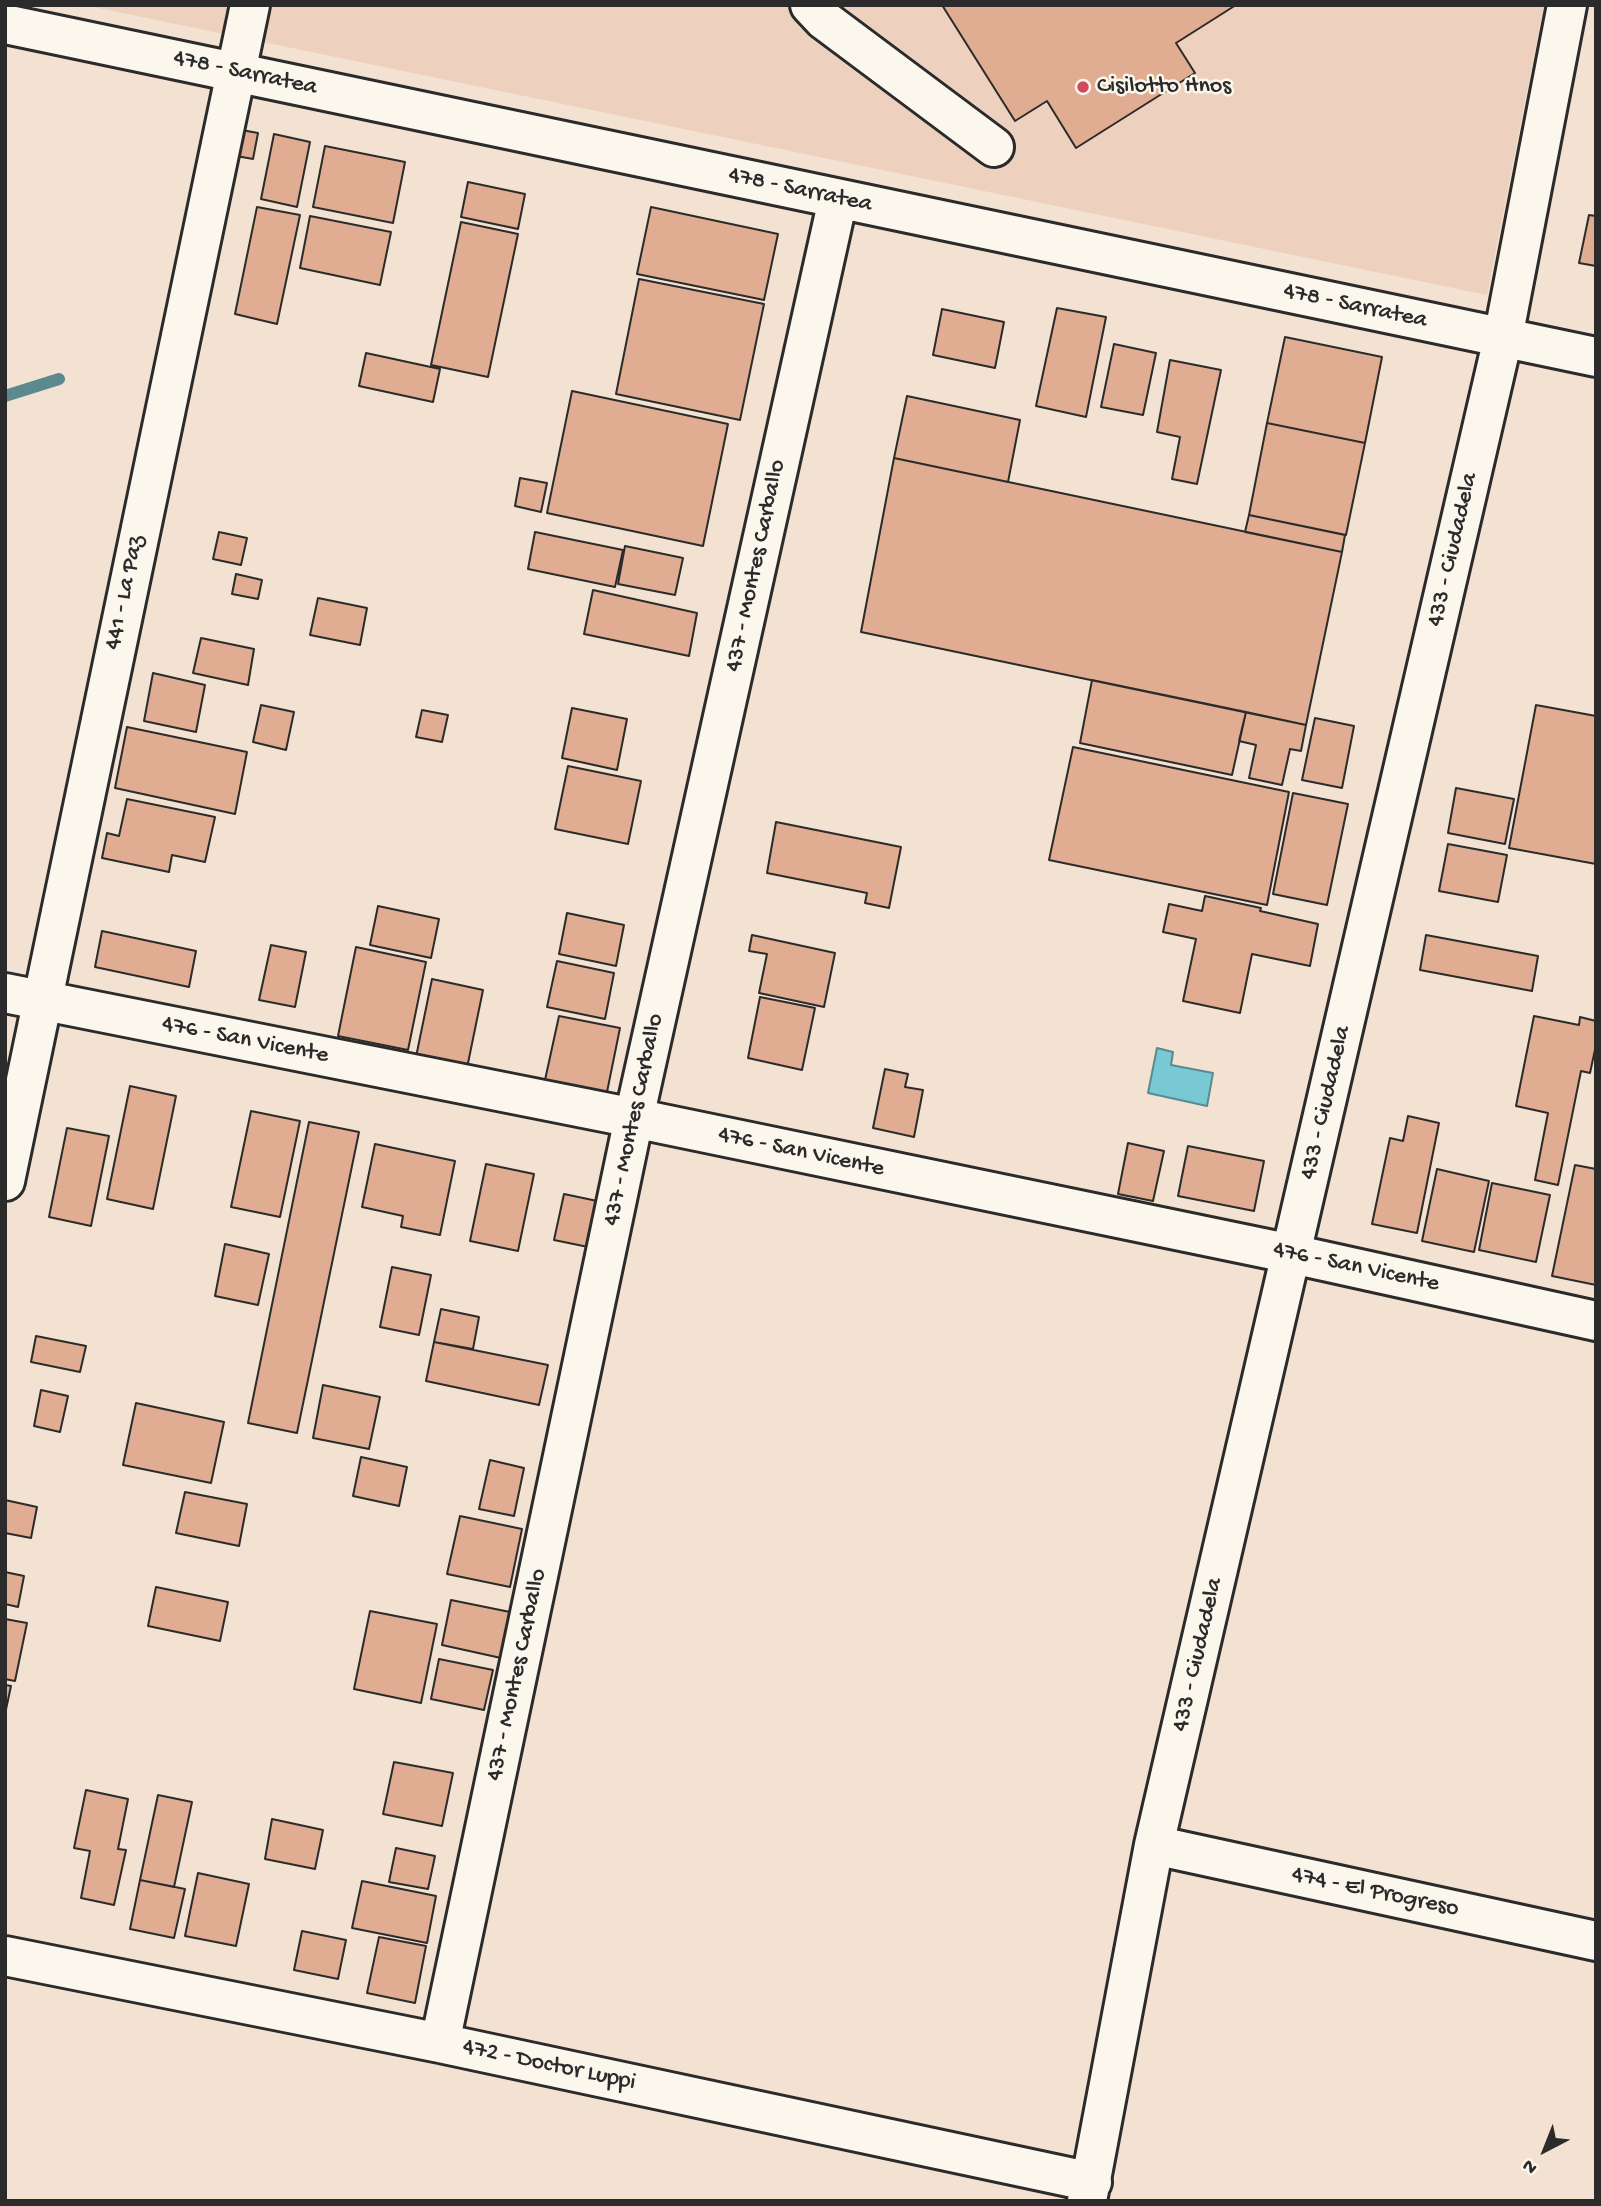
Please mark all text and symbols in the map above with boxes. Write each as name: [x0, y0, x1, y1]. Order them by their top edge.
street label: 478 - Sarratea: [171, 45, 319, 103]
place label: Cisilotto Hnos: [1097, 73, 1231, 101]
marker: Cisilotto Hnos: [1075, 79, 1091, 95]
street label: 478 - Sarratea: [726, 162, 874, 220]
street label: 478 - Sarratea: [1281, 278, 1429, 336]
street label: 437 - Montes Carballo: [720, 457, 794, 675]
street label: 433 - Ciudadela: [1422, 470, 1486, 630]
street label: 441 - La Paz: [100, 533, 152, 653]
street label: 476 - San Vicente: [159, 1011, 331, 1071]
street label: 437 - Montes Carballo: [598, 1011, 672, 1229]
street label: 433 - Ciudadela: [1295, 1023, 1359, 1183]
street label: 476 - San Vicente: [715, 1121, 887, 1185]
street label: 476 - San Vicente: [1270, 1236, 1442, 1300]
street label: 437 - Montes Carballo: [481, 1566, 555, 1784]
street label: 433 - Ciudadela: [1167, 1575, 1231, 1735]
street label: 474 - El Progreso: [1289, 1861, 1461, 1925]
street label: 472 - Doctor Luppi: [460, 2034, 638, 2098]
north arrow: [1510, 2115, 1580, 2185]
text: N: [1518, 2153, 1543, 2179]

